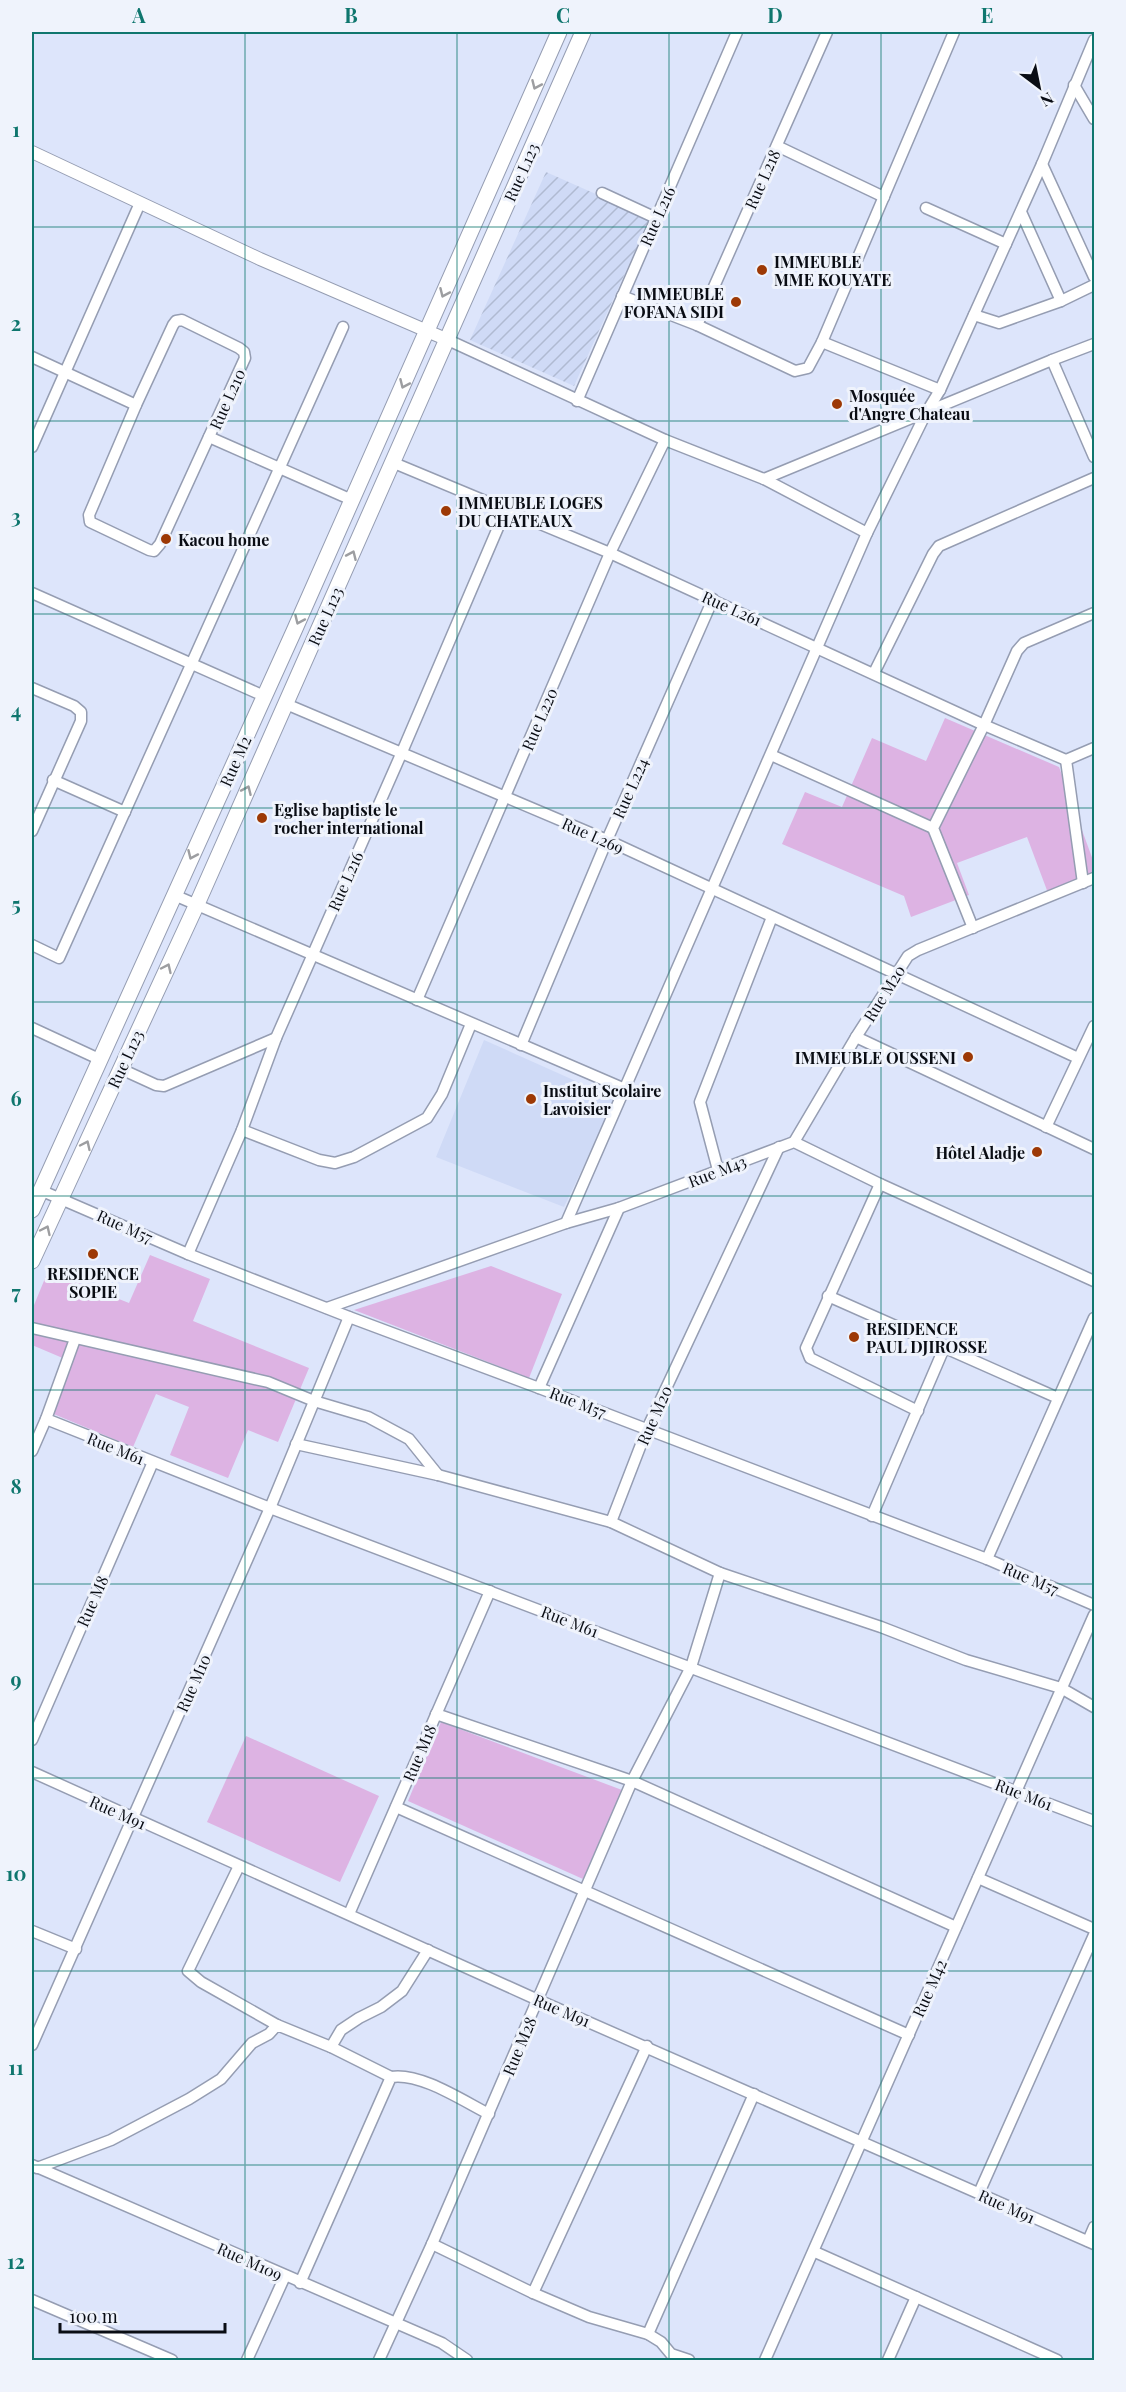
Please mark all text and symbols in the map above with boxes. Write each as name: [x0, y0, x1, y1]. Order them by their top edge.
text: A: [131, 1, 146, 28]
text: B: [344, 1, 358, 28]
text: C: [556, 1, 570, 28]
text: D: [767, 1, 783, 28]
text: E: [981, 1, 993, 28]
north arrow: [1009, 57, 1069, 117]
one-way arrow: [531, 79, 543, 90]
text: N: [1036, 88, 1058, 112]
text: 1: [12, 115, 20, 142]
street label: Rue L123: [499, 139, 543, 205]
street label: Rue L218: [740, 146, 784, 212]
street label: Rue L216: [635, 183, 679, 249]
place label: IMMEUBLE MME KOUYATE: [774, 251, 891, 290]
marker: IMMEUBLE MME KOUYATE: [755, 263, 769, 277]
place label: IMMEUBLE FOFANA SIDI: [624, 283, 724, 322]
one-way arrow: [439, 287, 451, 298]
marker: IMMEUBLE FOFANA SIDI: [729, 295, 743, 309]
text: 2: [11, 309, 21, 336]
street label: Rue L210: [204, 365, 250, 433]
one-way arrow: [399, 377, 411, 388]
place label: Mosquée d'Angre Chateau: [849, 385, 970, 424]
marker: Mosquée d'Angre Chateau: [830, 397, 844, 411]
place label: IMMEUBLE LOGES DU CHATEAUX: [458, 492, 603, 531]
text: 3: [11, 502, 21, 529]
marker: IMMEUBLE LOGES DU CHATEAUX: [439, 504, 453, 518]
place label: Kacou home: [178, 529, 269, 550]
marker: Kacou home: [159, 532, 173, 546]
one-way arrow: [345, 550, 357, 561]
street label: Rue L123: [303, 583, 347, 649]
street label: Rue L261: [699, 586, 765, 630]
one-way arrow: [294, 613, 306, 624]
street label: Rue L220: [516, 684, 562, 754]
text: 4: [11, 696, 21, 723]
street label: Rue M2: [215, 732, 255, 790]
street label: Rue L224: [607, 754, 653, 822]
one-way arrow: [240, 786, 252, 797]
place label: Eglise baptiste le rocher international: [274, 799, 424, 838]
marker: Eglise baptiste le rocher international: [255, 811, 269, 825]
street label: Rue L269: [559, 812, 627, 858]
one-way arrow: [188, 848, 200, 859]
street label: Rue L216: [323, 848, 367, 914]
text: 5: [11, 890, 21, 917]
street label: Rue M20: [858, 961, 910, 1025]
one-way arrow: [160, 964, 172, 975]
street label: Rue L123: [102, 1026, 148, 1092]
place label: IMMEUBLE OUSSENI: [795, 1047, 956, 1068]
marker: IMMEUBLE OUSSENI: [961, 1050, 975, 1064]
place label: Institut Scolaire Lavoisier: [543, 1080, 661, 1119]
text: 6: [10, 1084, 22, 1111]
marker: Institut Scolaire Lavoisier: [524, 1092, 538, 1106]
one-way arrow: [78, 1141, 90, 1152]
place label: Hôtel Aladje: [935, 1142, 1025, 1163]
marker: Hôtel Aladje: [1030, 1145, 1044, 1159]
street label: Rue M43: [685, 1150, 749, 1192]
street label: Rue M57: [94, 1204, 157, 1248]
one-way arrow: [39, 1225, 51, 1236]
marker: RESIDENCE SOPIE: [86, 1247, 100, 1261]
place label: RESIDENCE SOPIE: [47, 1263, 139, 1302]
text: 7: [11, 1278, 21, 1305]
place label: RESIDENCE PAUL DJIROSSE: [866, 1318, 987, 1357]
marker: RESIDENCE PAUL DJIROSSE: [847, 1330, 861, 1344]
street label: Rue M57: [547, 1382, 610, 1423]
street label: Rue M20: [632, 1382, 676, 1448]
street label: Rue M61: [84, 1427, 148, 1469]
text: 8: [10, 1472, 22, 1499]
street label: Rue M57: [1000, 1557, 1063, 1599]
street label: Rue M8: [71, 1572, 113, 1630]
street label: Rue M61: [538, 1600, 602, 1642]
street label: Rue M10: [171, 1651, 215, 1715]
text: 9: [10, 1665, 22, 1692]
street label: Rue M18: [398, 1721, 440, 1785]
street label: Rue M61: [992, 1773, 1056, 1815]
street label: Rue M91: [86, 1790, 150, 1834]
text: 10: [6, 1859, 26, 1886]
street label: Rue M42: [907, 1956, 951, 2020]
street label: Rue M91: [530, 1989, 594, 2031]
street label: Rue M28: [497, 2014, 541, 2078]
text: 11: [8, 2053, 24, 2080]
street label: Rue M91: [975, 2184, 1039, 2228]
street label: Rue M109: [214, 2237, 286, 2285]
text: 12: [7, 2247, 25, 2274]
scale bar: [60, 2296, 225, 2334]
text: 100 m: [69, 2304, 118, 2328]

